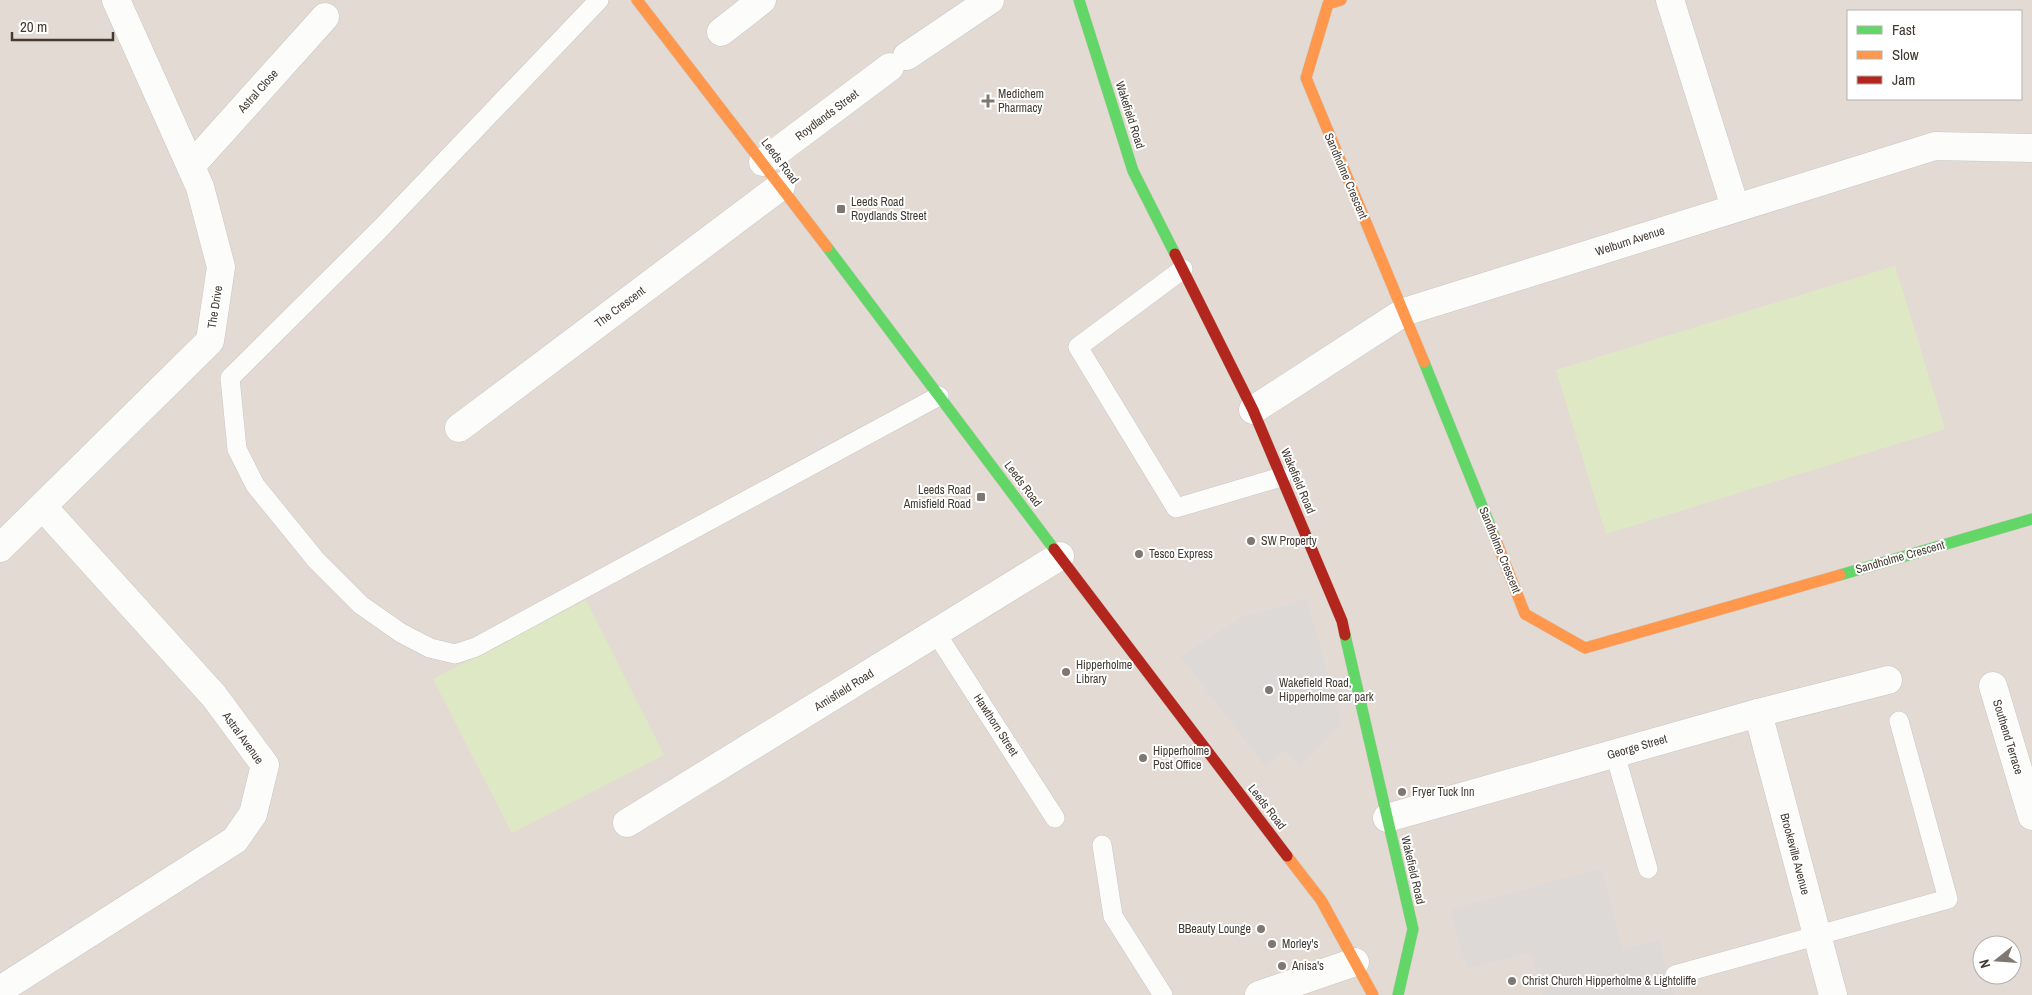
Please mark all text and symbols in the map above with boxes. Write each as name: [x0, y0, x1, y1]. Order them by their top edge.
scale bar: [12, 10, 114, 42]
legend: [1847, 10, 2022, 100]
text: 20 m: [20, 16, 47, 37]
text: Fast: [1892, 19, 1916, 40]
text: Slow: [1892, 44, 1919, 65]
street label: Astral Close: [234, 66, 282, 117]
text: Jam: [1892, 69, 1915, 90]
street label: Wakefield Road: [1112, 79, 1148, 151]
street label: Roydlands Street: [792, 86, 862, 144]
place label: Medichem Pharmacy: [998, 86, 1044, 116]
marker: Medichem Pharmacy: [982, 95, 994, 107]
street label: Sandholme Crescent: [1321, 131, 1371, 222]
street label: Leeds Road: [758, 135, 802, 187]
place label: Leeds Road Roydlands Street: [851, 194, 927, 224]
marker: Leeds Road Roydlands Street: [835, 203, 847, 215]
street label: Welburn Avenue: [1593, 222, 1667, 260]
street label: The Crescent: [592, 283, 649, 331]
street label: The Drive: [204, 284, 226, 330]
street label: Wakefield Road: [1277, 446, 1319, 516]
street label: Leeds Road: [1001, 458, 1045, 510]
place label: Leeds Road Amisfield Road: [903, 482, 971, 512]
marker: Leeds Road Amisfield Road: [975, 491, 987, 503]
street label: Sandholme Crescent: [1475, 504, 1525, 596]
place label: SW Property: [1261, 533, 1317, 549]
marker: SW Property: [1245, 535, 1257, 547]
street label: Sandholme Crescent: [1854, 537, 1947, 577]
place label: Tesco Express: [1149, 546, 1213, 562]
marker: Tesco Express: [1133, 548, 1145, 560]
place label: Hipperholme Library: [1076, 657, 1132, 687]
street label: Amisfield Road: [810, 665, 877, 715]
marker: Hipperholme Library: [1060, 666, 1072, 678]
place label: Wakefield Road, Hipperholme car park: [1279, 675, 1374, 705]
marker: Wakefield Road, Hipperholme car park: [1263, 684, 1275, 696]
street label: Hawthorn Street: [970, 691, 1022, 759]
street label: Southend Terrace: [1989, 698, 2027, 776]
street label: Astral Avenue: [218, 708, 267, 767]
street label: George Street: [1605, 731, 1669, 763]
place label: Hipperholme Post Office: [1153, 743, 1209, 773]
marker: Hipperholme Post Office: [1137, 752, 1149, 764]
street label: Leeds Road: [1244, 781, 1290, 833]
place label: Fryer Tuck Inn: [1412, 784, 1474, 800]
marker: Fryer Tuck Inn: [1396, 786, 1408, 798]
street label: Brookeville Avenue: [1776, 811, 1814, 897]
street label: Wakefield Road: [1397, 834, 1429, 906]
place label: BBeauty Lounge: [1178, 921, 1251, 937]
marker: BBeauty Lounge: [1255, 923, 1267, 935]
north arrow: [1972, 935, 2022, 985]
place label: Morley's: [1282, 936, 1318, 952]
marker: Morley's: [1266, 938, 1278, 950]
text: N: [1975, 957, 1994, 970]
place label: Anisa's: [1291, 958, 1324, 974]
marker: Anisa's: [1276, 960, 1288, 972]
place label: Christ Church Hipperholme & Lightcliffe: [1522, 973, 1696, 989]
marker: Christ Church Hipperholme & Lightcliffe: [1506, 975, 1518, 987]

